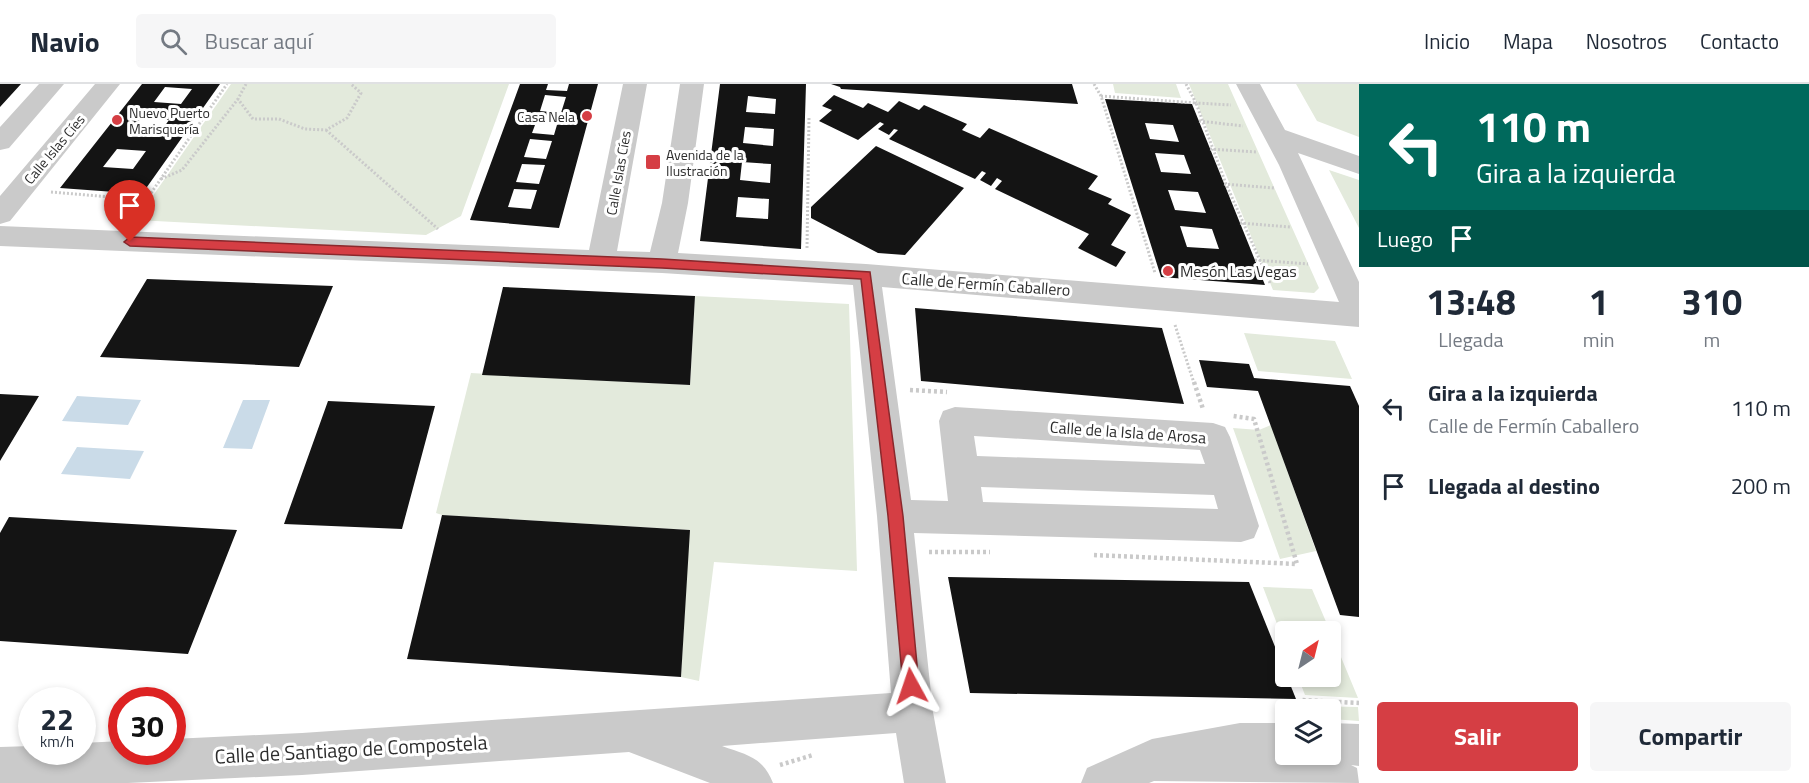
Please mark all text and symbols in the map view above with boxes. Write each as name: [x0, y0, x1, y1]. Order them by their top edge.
search box: [136, 14, 556, 68]
text: Navio: [30, 20, 100, 63]
text: Buscar aquí: [205, 24, 312, 58]
icon: search: [157, 25, 190, 58]
text: Inicio: [1424, 25, 1470, 57]
text: Mapa: [1503, 25, 1553, 57]
text: Nosotros: [1586, 25, 1667, 57]
text: Contacto: [1700, 25, 1779, 57]
text: 110 m: [1476, 94, 1591, 158]
place label: Nuevo Puerto Marisquería: [129, 102, 210, 139]
place label: Casa Nela: [517, 106, 575, 127]
icon: left: [1377, 108, 1455, 186]
marker: Casa Nela: [580, 109, 594, 123]
street label: Calle Islas Cíes: [19, 110, 89, 188]
marker: Nuevo Puerto Marisquería: [110, 113, 124, 127]
street label: Calle Islas Cíes: [600, 129, 636, 217]
place label: Avenida de la Ilustración: [666, 144, 744, 181]
text: Gira a la izquierda: [1476, 152, 1676, 193]
marker: Avenida de la Ilustración: [644, 153, 662, 171]
pin: [104, 180, 155, 242]
icon: arrive: [113, 189, 146, 222]
text: Luego: [1377, 222, 1433, 256]
icon: arrive: [1445, 222, 1478, 255]
place label: Mesón Las Vegas: [1180, 259, 1297, 283]
marker: Mesón Las Vegas: [1161, 264, 1175, 278]
street label: Calle de Fermín Caballero: [901, 266, 1071, 302]
text: 13:48: [1426, 274, 1516, 329]
text: 1: [1589, 274, 1609, 329]
text: 310: [1682, 274, 1742, 329]
text: Llegada: [1438, 324, 1503, 355]
text: min: [1583, 324, 1615, 355]
text: m: [1703, 324, 1720, 355]
text: Gira a la izquierda: [1428, 376, 1598, 410]
text: 110 m: [1731, 391, 1791, 425]
icon: left: [1377, 392, 1410, 425]
text: Calle de Fermín Caballero: [1428, 410, 1639, 441]
street label: Calle de la Isla de Arosa: [1049, 415, 1207, 449]
text: Llegada al destino: [1428, 469, 1600, 503]
text: 200 m: [1731, 469, 1791, 503]
icon: arrive: [1377, 470, 1410, 503]
north arrow: [1275, 621, 1341, 687]
map controls: [1275, 621, 1341, 765]
position arrow: [879, 654, 943, 718]
speed limit sign: 30: [108, 687, 186, 765]
text: 22: [40, 696, 74, 742]
button: layers: [1275, 699, 1341, 765]
button: Salir: [1377, 702, 1578, 771]
button: Compartir: [1590, 702, 1791, 771]
street label: Calle de Santiago de Compostela: [214, 726, 488, 772]
text: km/h: [40, 730, 74, 753]

